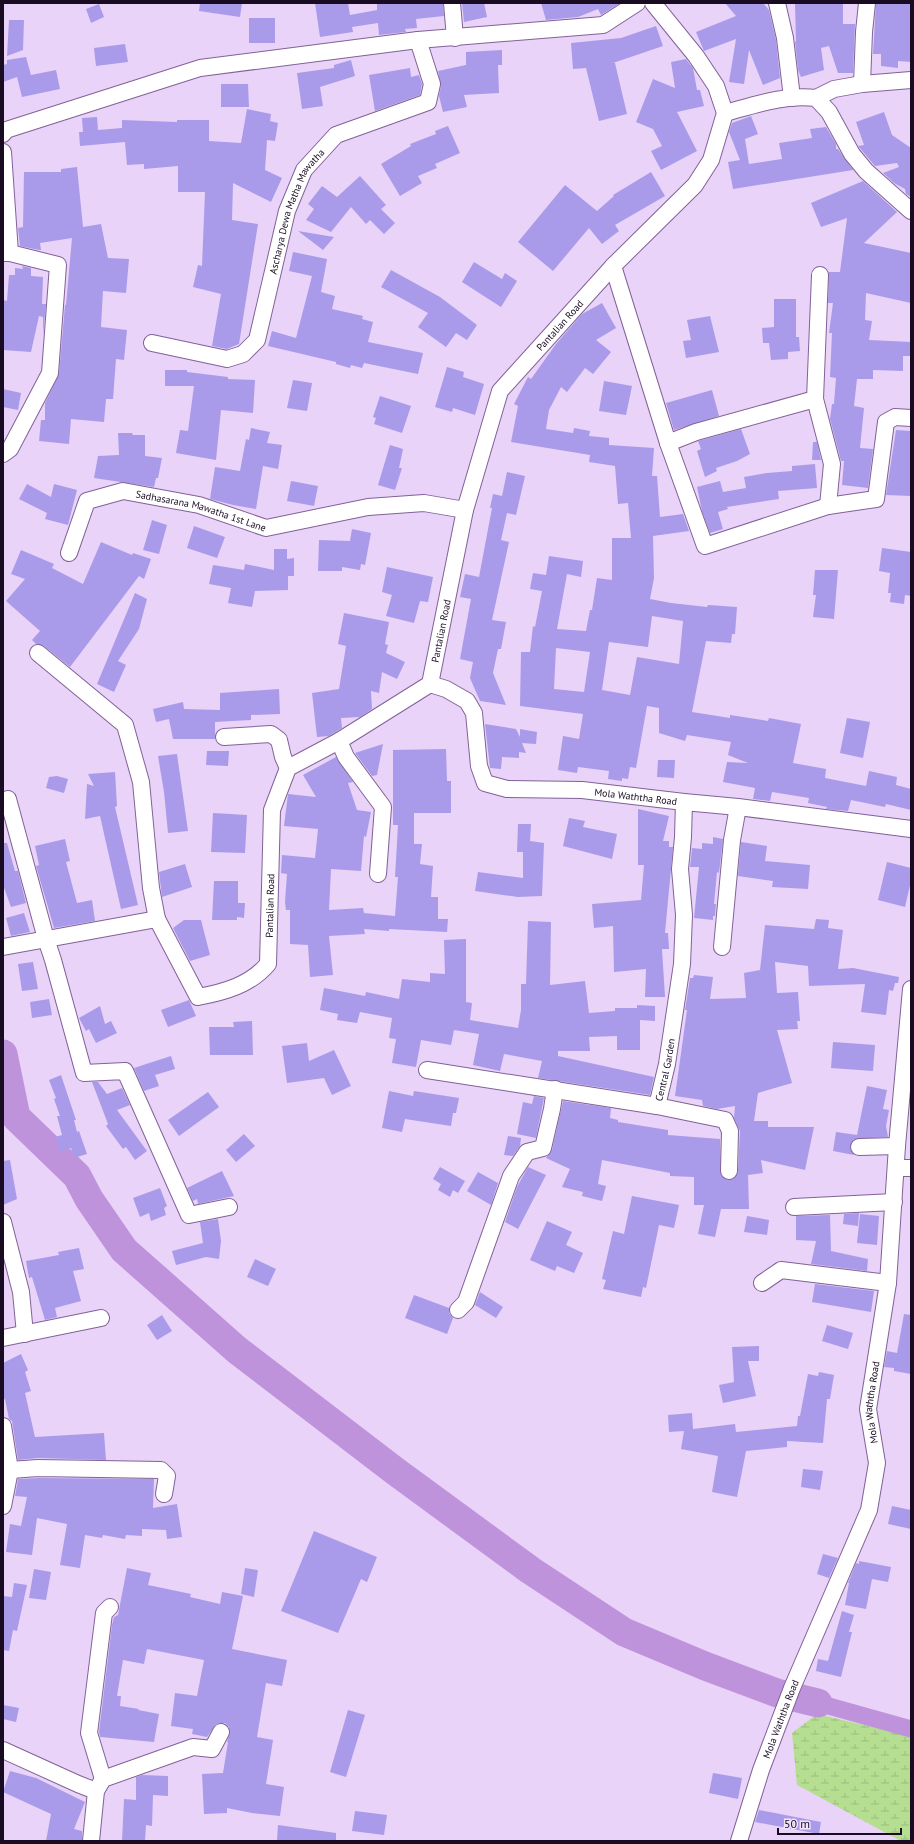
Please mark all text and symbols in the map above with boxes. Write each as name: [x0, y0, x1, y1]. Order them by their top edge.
street label: Ascharya Dewa Matha Mawatha: [266, 146, 327, 275]
street label: Pantalian Road: [533, 297, 586, 353]
street label: Sadhasarana Mawatha 1st Lane: [135, 487, 268, 534]
street label: Pantalian Road: [428, 598, 453, 663]
street label: Mola Waththa Road: [594, 785, 678, 808]
street label: Pantalian Road: [262, 873, 277, 938]
street label: Central Garden: [652, 1037, 677, 1102]
street label: Mola Waththa Road: [861, 1360, 882, 1445]
street label: Mola Waththa Road: [760, 1678, 801, 1760]
scale bar: [778, 1810, 901, 1836]
text: 50 m: [784, 1816, 810, 1831]

